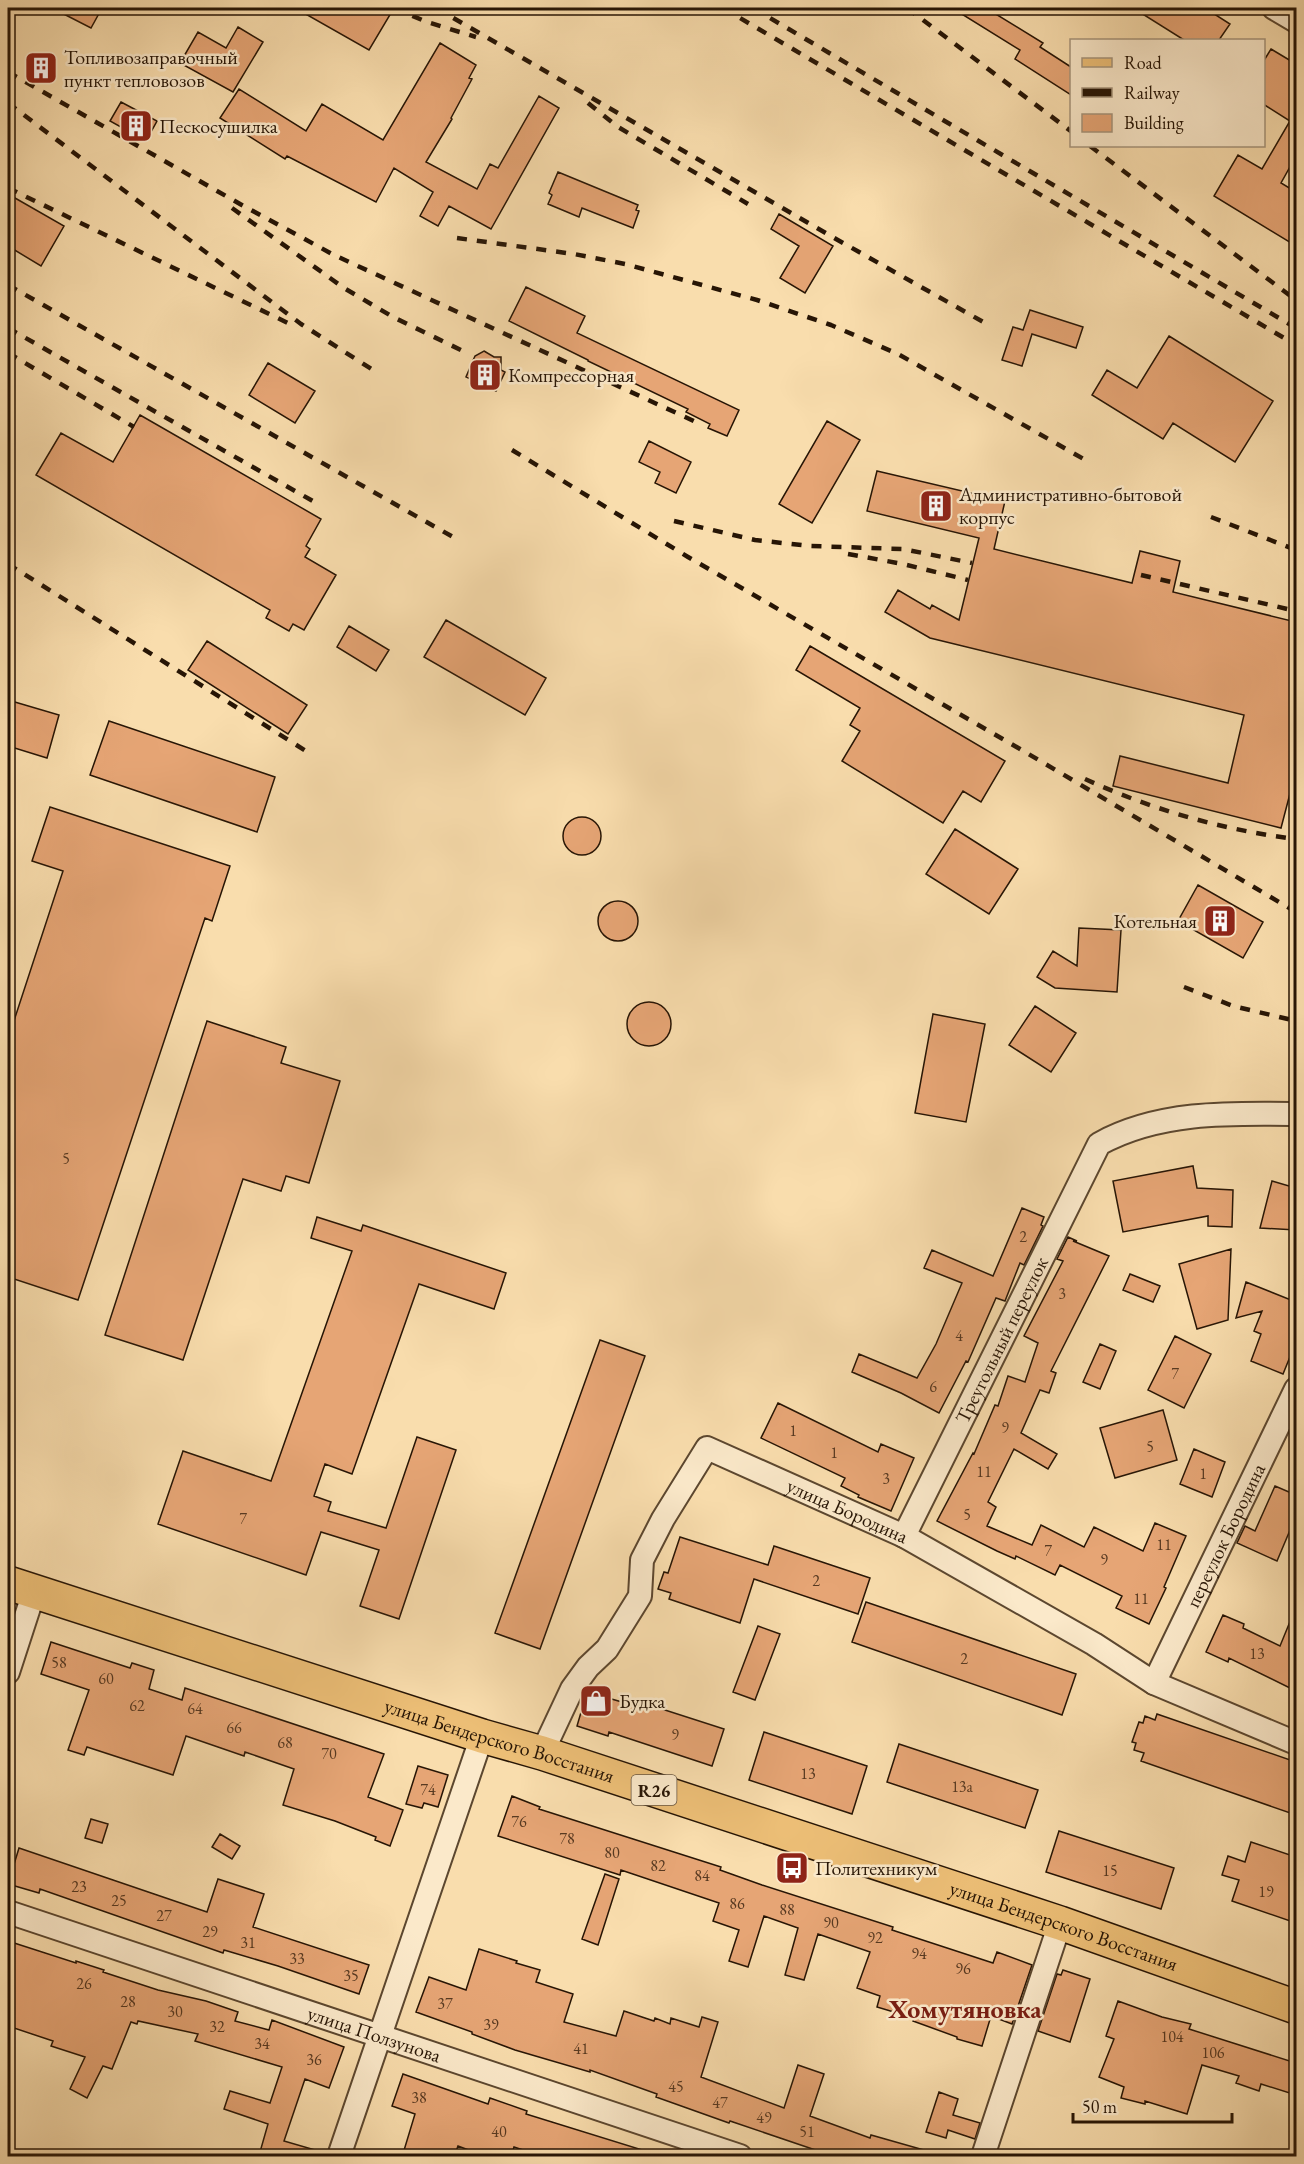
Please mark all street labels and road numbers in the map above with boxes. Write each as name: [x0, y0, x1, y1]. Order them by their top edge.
street label: Треугольный переулок: [949, 1252, 1054, 1428]
street label: переулок Бородина: [1179, 1459, 1271, 1612]
street label: улица Бородина: [783, 1472, 912, 1549]
street label: улица Бендерского Восстания: [381, 1692, 618, 1789]
road number: R26: [632, 1775, 676, 1805]
street label: улица Бендерского Восстания: [946, 1875, 1181, 1977]
street label: улица Ползунова: [304, 2000, 444, 2068]

